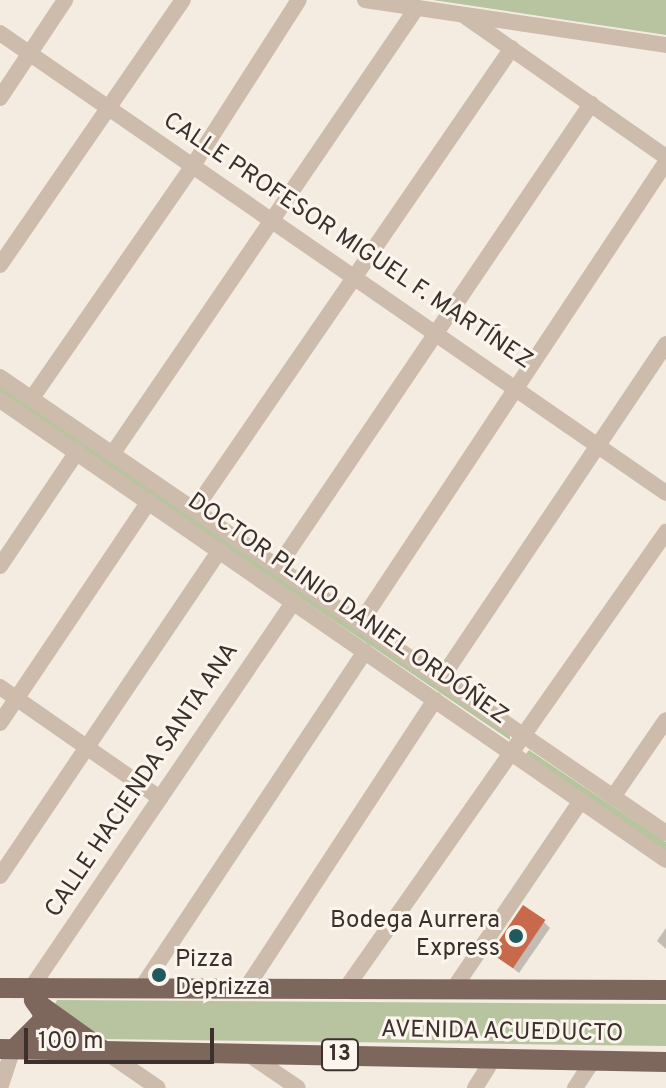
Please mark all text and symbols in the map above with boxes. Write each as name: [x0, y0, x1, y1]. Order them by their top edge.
street label: CALLE PROFESOR MIGUEL F. MARTÍNEZ: [157, 107, 537, 377]
street label: DOCTOR PLINIO DANIEL ORDÓÑEZ: [181, 488, 513, 732]
street label: CALLE HACIENDA SANTA ANA: [39, 637, 247, 925]
place label: Bodega Aurrera Express: [329, 908, 500, 964]
marker: Bodega Aurrera Express: [507, 927, 525, 945]
place label: Pizza Deprizza: [175, 947, 270, 1003]
marker: Pizza Deprizza: [150, 966, 168, 984]
scale bar: [28, 1012, 218, 1062]
street label: AVENIDA ACUEDUCTO: [380, 1016, 624, 1050]
text: 100 m: [38, 1027, 104, 1057]
road number: 13: [320, 1037, 360, 1073]

